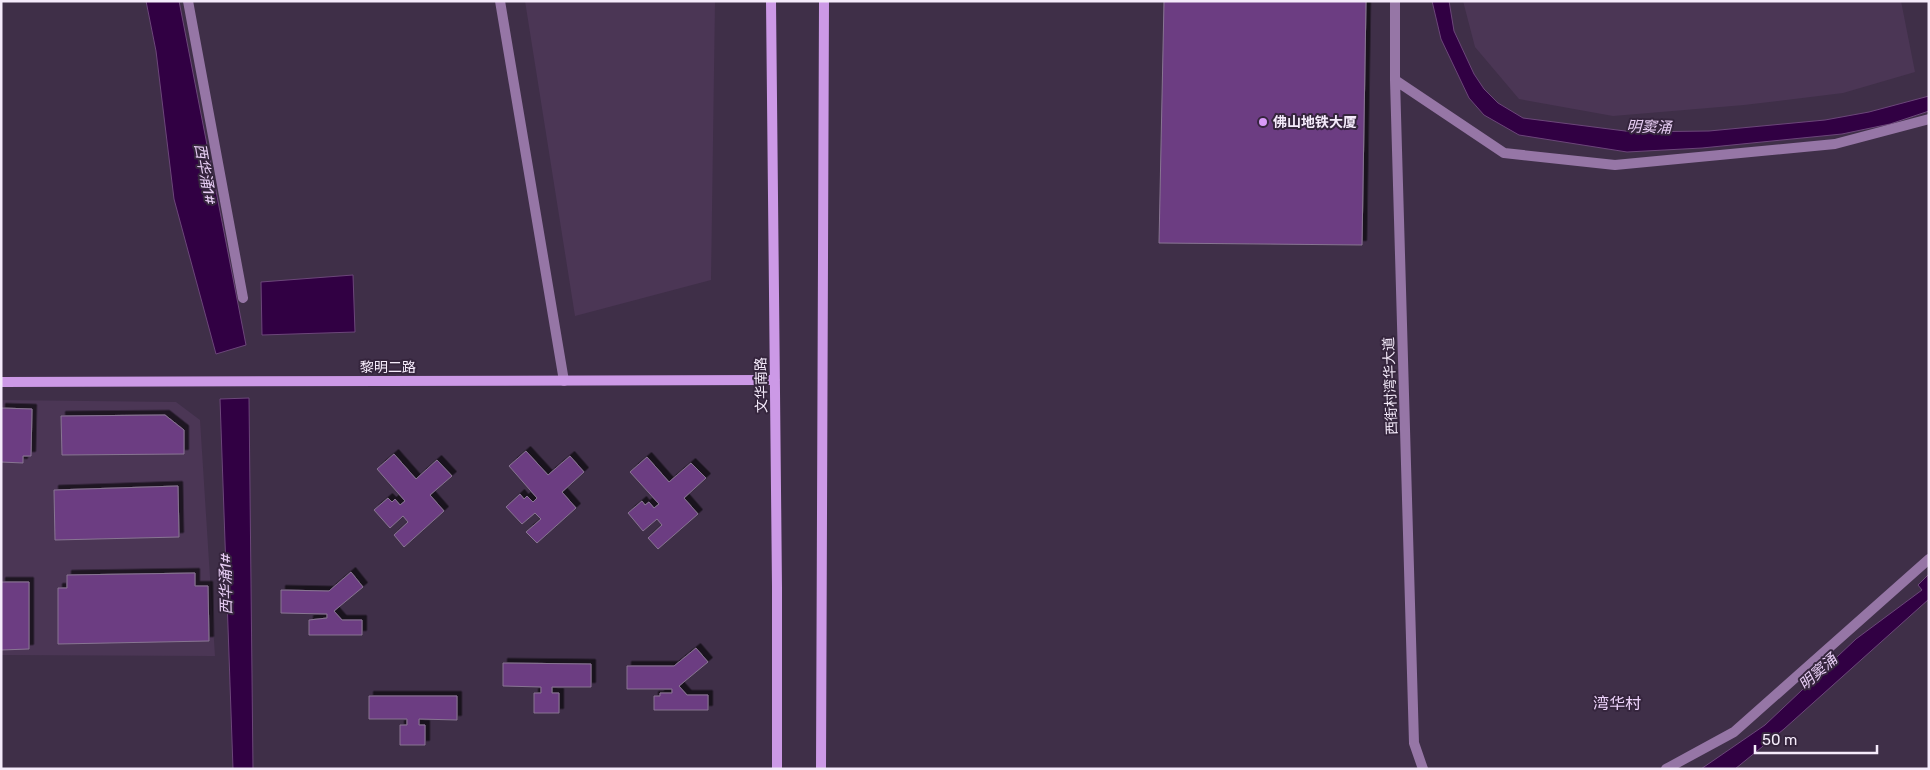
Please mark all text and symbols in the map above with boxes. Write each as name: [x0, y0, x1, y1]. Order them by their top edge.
place label: 佛山地铁大厦: [1273, 114, 1357, 131]
marker: 佛山地铁大厦: [1257, 116, 1269, 128]
water label: 明窦涌: [1626, 117, 1674, 137]
water label: 西华涌1#: [191, 142, 219, 207]
street label: 西街村湾华大道: [1380, 337, 1401, 435]
street label: 文华南路: [753, 357, 770, 413]
street label: 黎明二路: [360, 359, 416, 376]
water label: 西华涌1#: [216, 552, 236, 615]
water label: 明窦涌: [1795, 649, 1842, 694]
district label: 湾华村: [1593, 694, 1641, 713]
scale bar: [1755, 722, 1878, 754]
text: 50 m: [1762, 731, 1797, 749]

